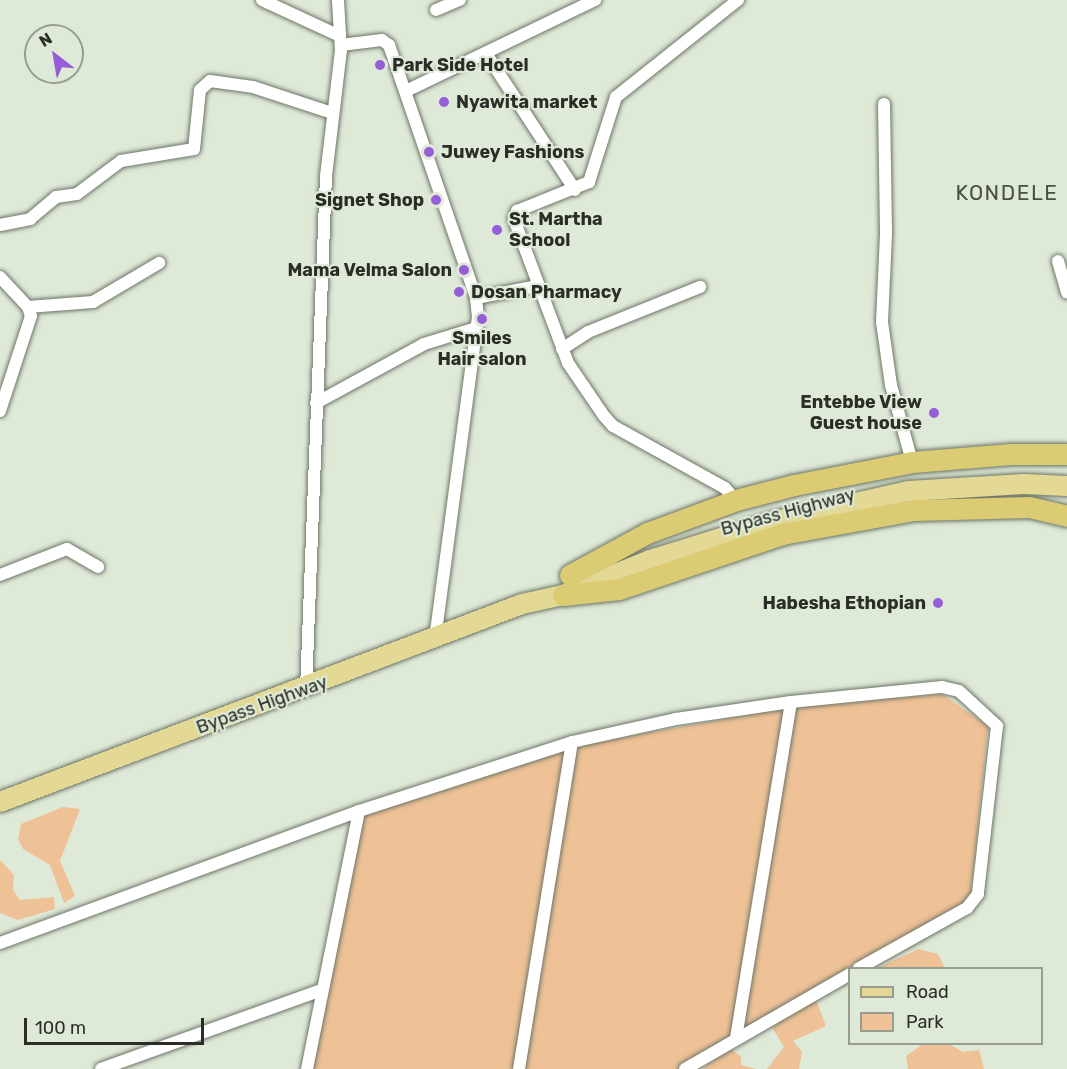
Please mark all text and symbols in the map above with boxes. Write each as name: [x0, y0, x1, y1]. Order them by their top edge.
north arrow: [24, 24, 84, 84]
text: N: [36, 29, 55, 51]
place label: Park Side Hotel: [392, 54, 529, 76]
marker: Park Side Hotel: [373, 58, 387, 72]
place label: Nyawita market: [456, 91, 597, 113]
marker: Nyawita market: [437, 95, 451, 109]
place label: Juwey Fashions: [441, 141, 585, 163]
marker: Juwey Fashions: [422, 145, 436, 159]
district label: KONDELE: [956, 180, 1058, 206]
place label: Signet Shop: [315, 189, 424, 211]
marker: Signet Shop: [429, 193, 443, 207]
place label: St. Martha School: [509, 209, 603, 252]
marker: St. Martha School: [490, 223, 504, 237]
place label: Mama Velma Salon: [287, 259, 452, 281]
marker: Mama Velma Salon: [457, 263, 471, 277]
place label: Dosan Pharmacy: [471, 281, 622, 303]
marker: Dosan Pharmacy: [452, 285, 466, 299]
marker: Smiles Hair salon: [475, 312, 489, 326]
place label: Smiles Hair salon: [437, 328, 527, 370]
place label: Entebbe View Guest house: [800, 392, 922, 434]
marker: Entebbe View Guest house: [927, 406, 941, 420]
street label: Bypass Highway: [719, 484, 857, 540]
place label: Habesha Ethopian: [763, 592, 926, 614]
marker: Habesha Ethopian: [931, 596, 945, 610]
street label: Bypass Highway: [193, 671, 331, 739]
legend: [848, 967, 1043, 1045]
text: Road: [906, 981, 949, 1003]
scale bar: [27, 1006, 207, 1044]
text: Park: [906, 1011, 943, 1033]
text: 100 m: [35, 1017, 86, 1039]

